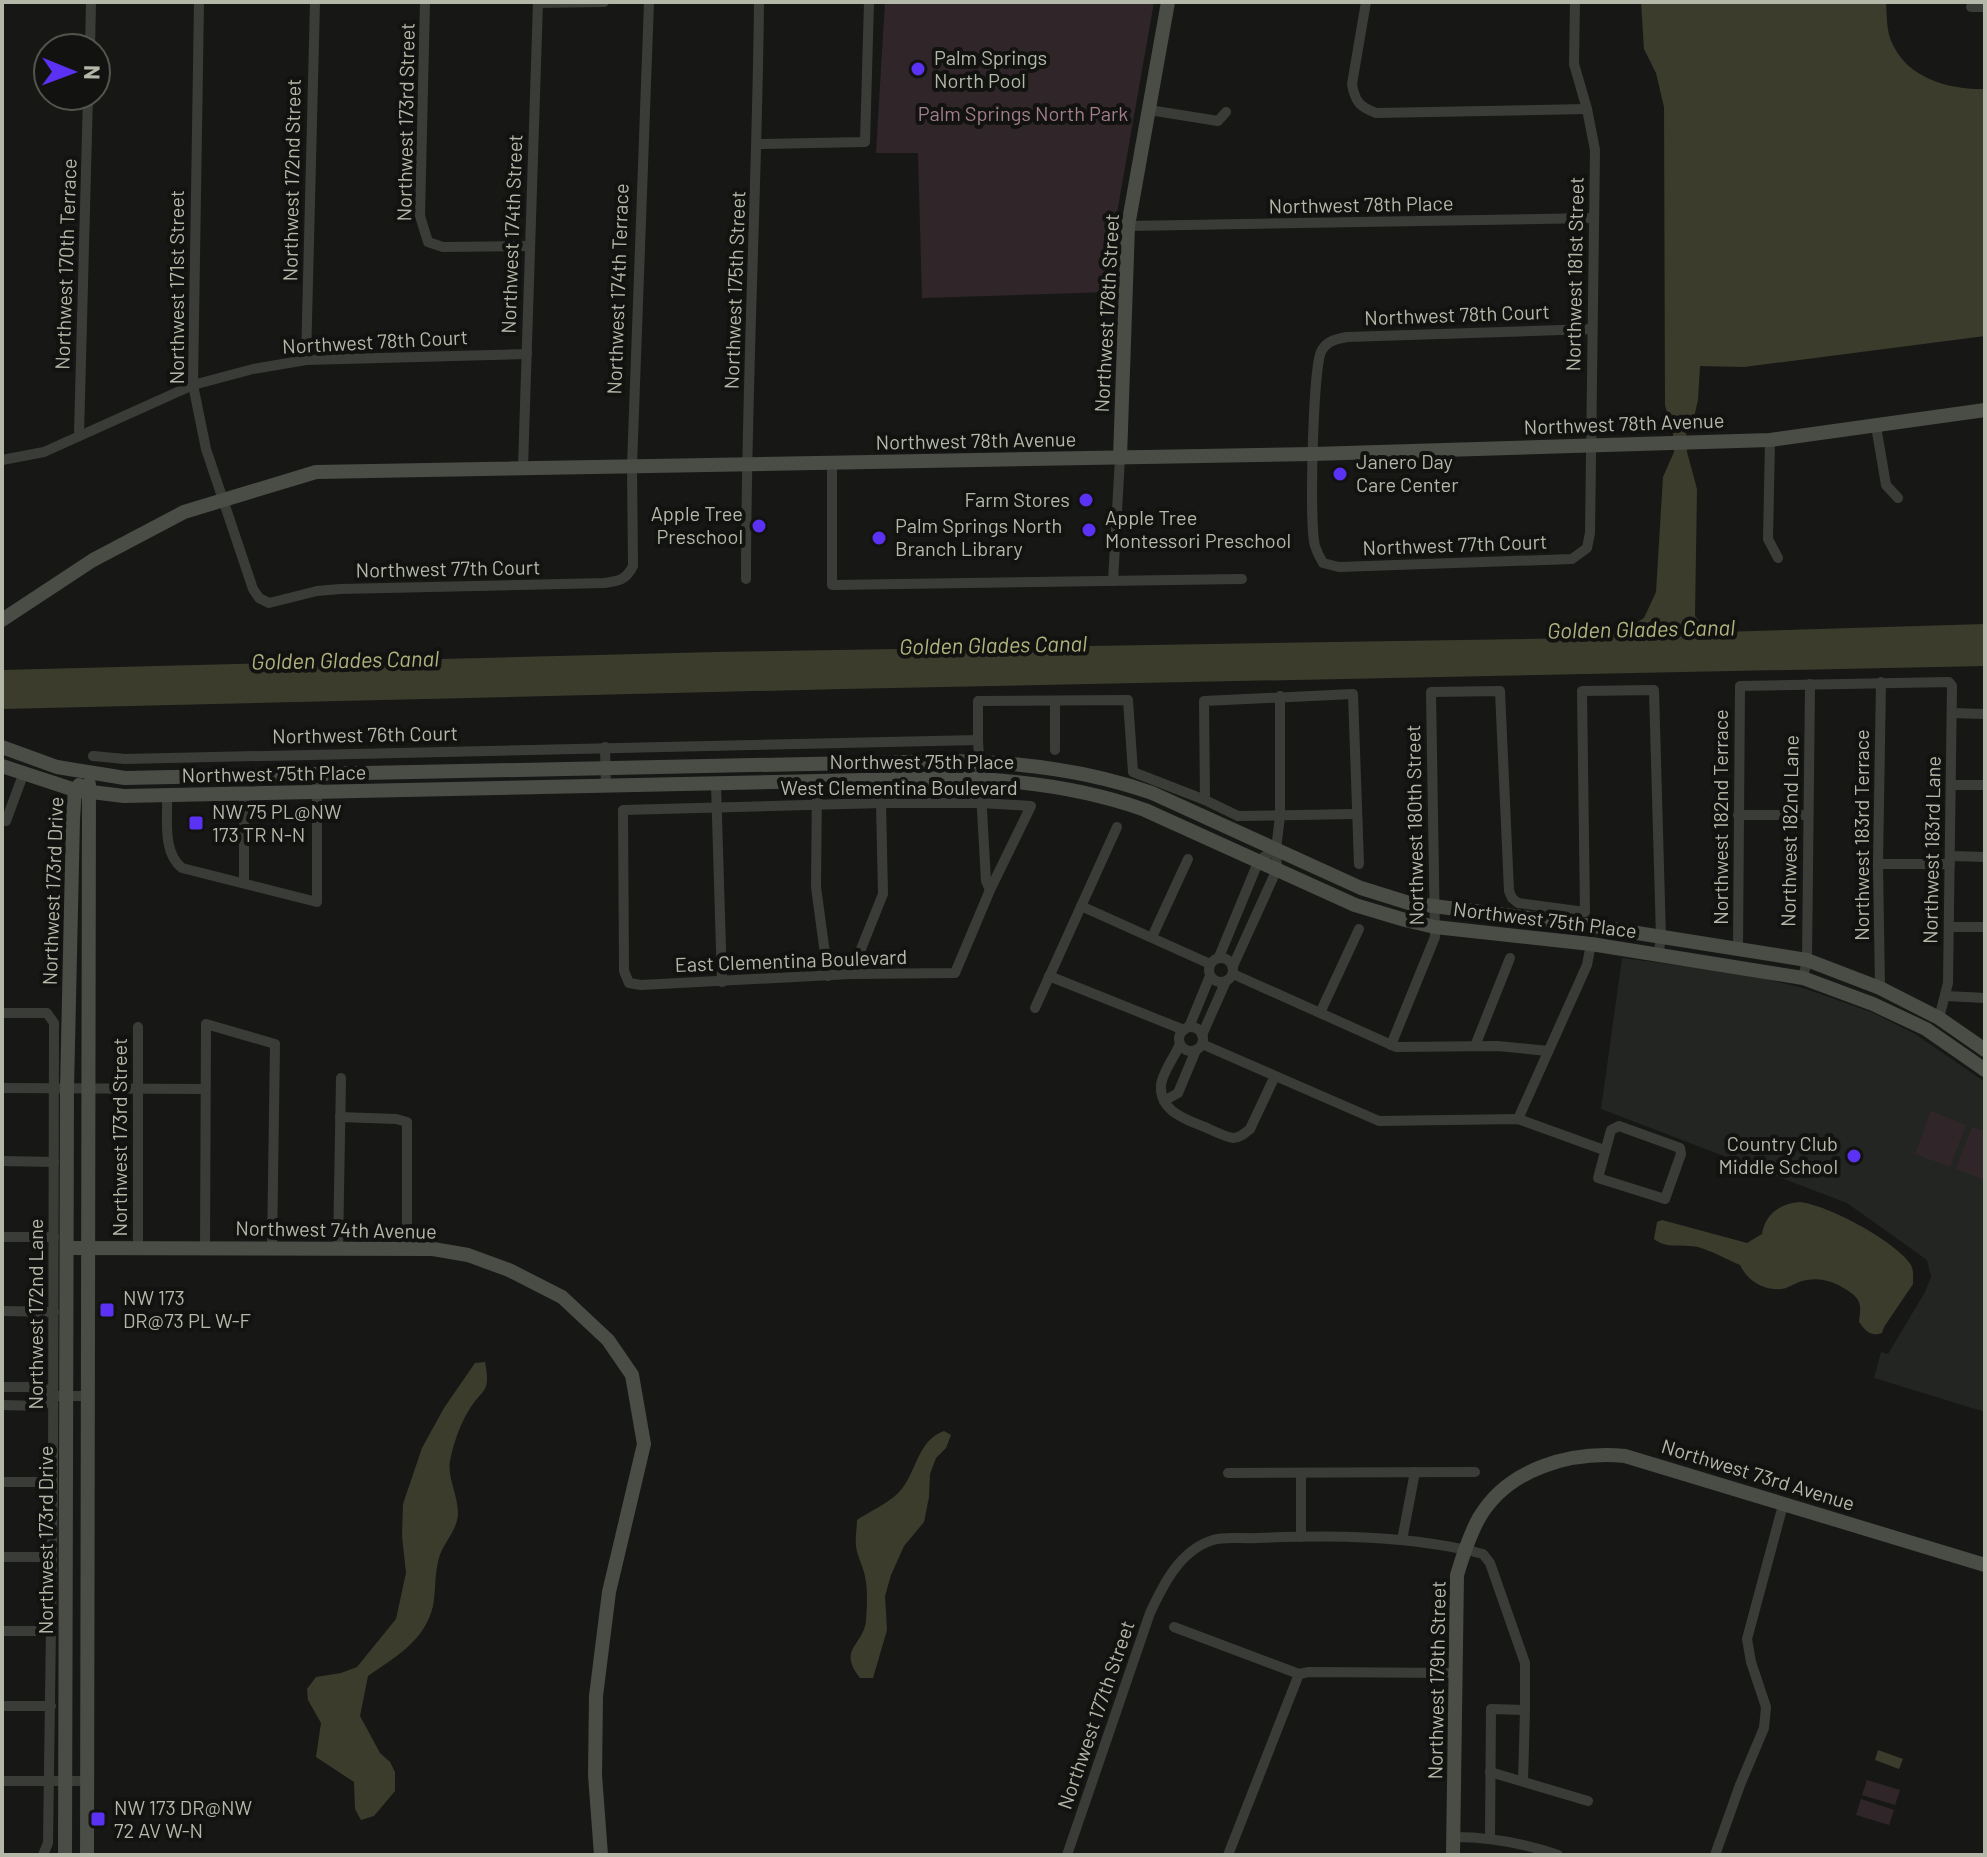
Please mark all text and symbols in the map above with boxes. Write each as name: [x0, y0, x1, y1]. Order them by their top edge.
street label: Northwest 173rd Street: [391, 22, 419, 222]
north arrow: [32, 32, 112, 112]
place label: Palm Springs North Pool: [934, 45, 1047, 92]
marker: Palm Springs North Pool: [909, 60, 927, 78]
text: N: [80, 65, 106, 80]
street label: Northwest 172nd Street: [277, 78, 305, 281]
park label: Palm Springs North Park: [918, 101, 1128, 125]
street label: Northwest 174th Street: [496, 134, 526, 334]
street label: Northwest 170th Terrace: [49, 158, 81, 370]
street label: Northwest 181st Street: [1560, 176, 1588, 371]
street label: Northwest 174th Terrace: [601, 183, 633, 395]
street label: Northwest 171st Street: [164, 190, 188, 384]
street label: Northwest 175th Street: [719, 190, 749, 390]
street label: Northwest 78th Place: [1268, 190, 1454, 218]
street label: Northwest 178th Street: [1089, 213, 1123, 413]
street label: Northwest 78th Court: [1364, 299, 1550, 329]
street label: Northwest 78th Court: [282, 324, 468, 358]
street label: Northwest 78th Avenue: [1523, 408, 1725, 438]
street label: Northwest 78th Avenue: [875, 426, 1077, 454]
place label: Janero Day Care Center: [1356, 449, 1459, 496]
marker: Janero Day Care Center: [1331, 465, 1349, 483]
place label: Farm Stores: [964, 487, 1070, 511]
marker: Farm Stores: [1077, 491, 1095, 509]
place label: Apple Tree Preschool: [651, 501, 743, 548]
place label: Apple Tree Montessori Preschool: [1105, 505, 1291, 552]
place label: Palm Springs North Branch Library: [895, 513, 1062, 560]
marker: Apple Tree Preschool: [750, 517, 768, 535]
marker: Apple Tree Montessori Preschool: [1080, 521, 1098, 539]
marker: Palm Springs North Branch Library: [870, 529, 888, 547]
street label: Northwest 77th Court: [1362, 529, 1548, 559]
street label: Northwest 77th Court: [355, 554, 541, 582]
water label: Golden Glades Canal: [1547, 613, 1735, 643]
water label: Golden Glades Canal: [899, 629, 1087, 659]
water label: Golden Glades Canal: [251, 644, 439, 674]
street label: Northwest 182nd Terrace: [1708, 709, 1732, 925]
street label: Northwest 76th Court: [272, 720, 458, 748]
street label: Northwest 180th Street: [1400, 724, 1428, 926]
street label: Northwest 183rd Terrace: [1849, 729, 1873, 941]
street label: Northwest 182nd Lane: [1775, 735, 1803, 927]
street label: Northwest 75th Place: [830, 749, 1014, 773]
street label: Northwest 183rd Lane: [1917, 756, 1945, 944]
street label: Northwest 75th Place: [181, 759, 367, 787]
street label: West Clementina Boulevard: [780, 775, 1018, 799]
street label: Northwest 173rd Drive: [37, 796, 67, 986]
place label: NW 75 PL@NW 173 TR N-N: [212, 799, 342, 846]
marker: NW 75 PL@NW 173 TR N-N: [187, 814, 205, 832]
street label: Northwest 75th Place: [1452, 896, 1638, 942]
street label: East Clementina Boulevard: [674, 944, 908, 976]
street label: Northwest 173rd Street: [107, 1038, 131, 1236]
place label: Country Club Middle School: [1718, 1131, 1838, 1178]
marker: Country Club Middle School: [1845, 1147, 1863, 1165]
street label: Northwest 74th Avenue: [235, 1215, 437, 1243]
street label: Northwest 172nd Lane: [23, 1219, 47, 1409]
place label: NW 173 DR@73 PL W-F: [123, 1285, 251, 1332]
marker: NW 173 DR@73 PL W-F: [98, 1301, 116, 1319]
street label: Northwest 73rd Avenue: [1659, 1433, 1858, 1515]
street label: Northwest 173rd Drive: [33, 1446, 57, 1634]
street label: Northwest 179th Street: [1422, 1580, 1450, 1780]
street label: Northwest 177th Street: [1051, 1617, 1139, 1812]
place label: NW 173 DR@NW 72 AV W-N: [114, 1795, 252, 1842]
marker: NW 173 DR@NW 72 AV W-N: [89, 1810, 107, 1828]

